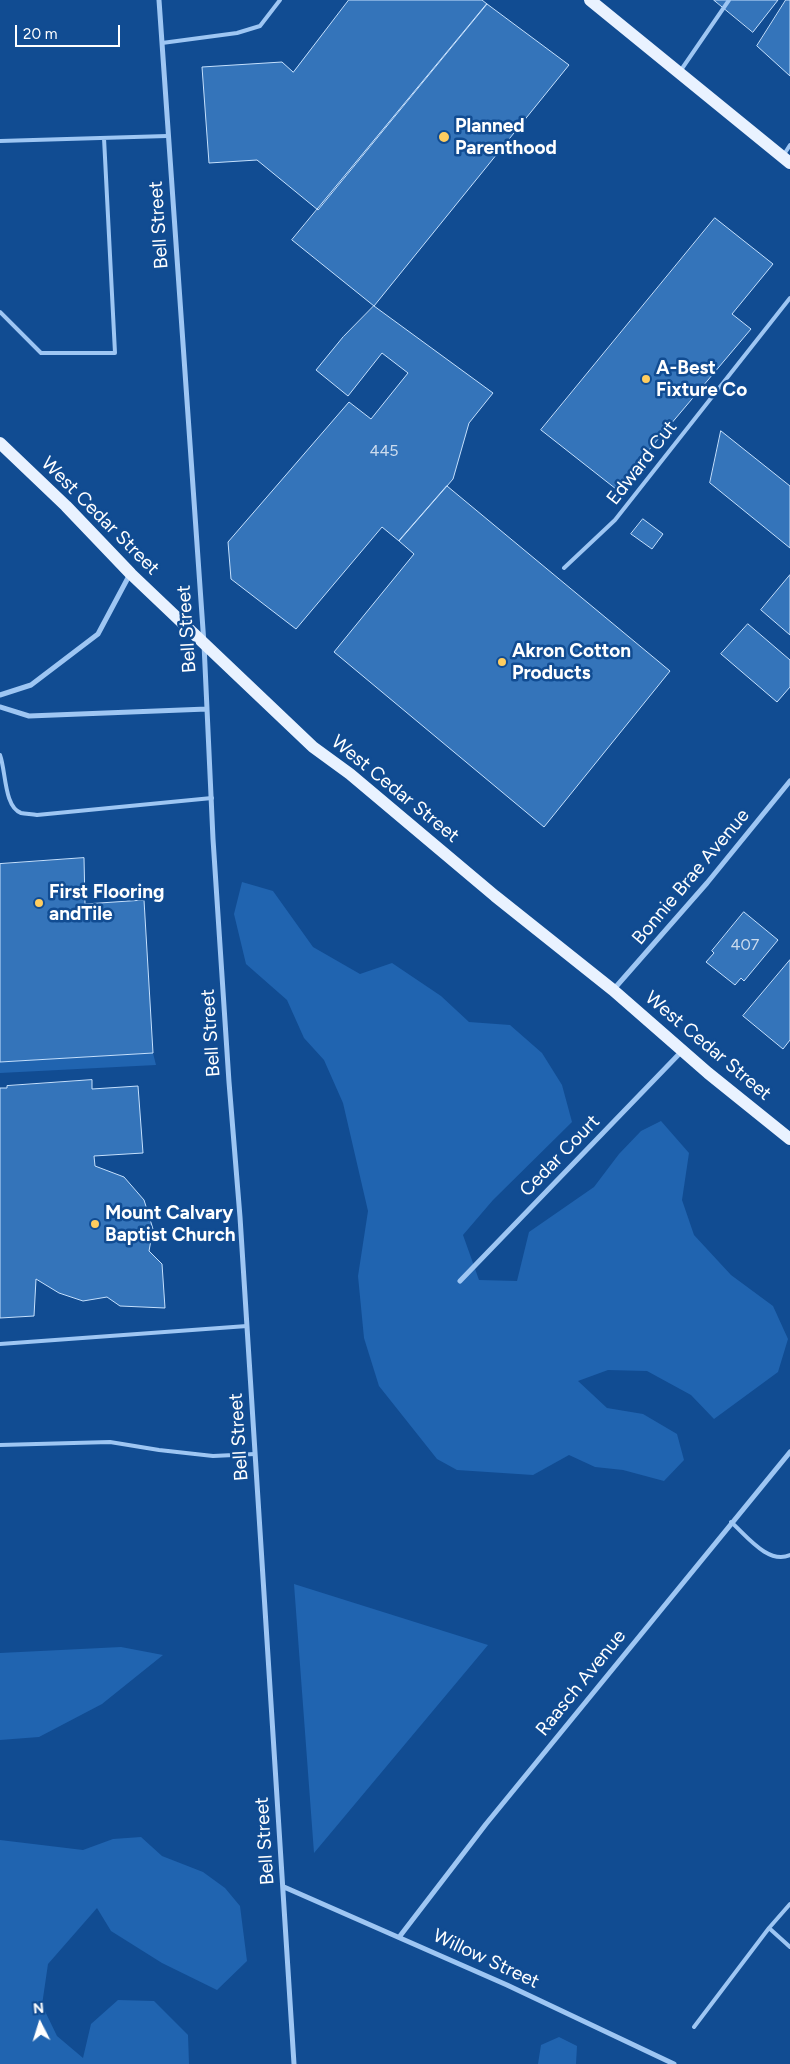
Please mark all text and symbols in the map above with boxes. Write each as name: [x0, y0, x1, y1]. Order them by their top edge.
scale bar: [18, 15, 122, 47]
text: 20 m: [23, 25, 57, 43]
place label: Planned Parenthood: [455, 115, 557, 159]
marker: Planned Parenthood: [437, 130, 451, 144]
street label: Bell Street: [145, 180, 173, 270]
place label: A-Best Fixture Co: [656, 357, 747, 401]
marker: A-Best Fixture Co: [640, 373, 652, 385]
street label: Edward Cut: [602, 416, 682, 510]
house number: 445: [369, 441, 399, 461]
street label: West Cedar Street: [36, 452, 164, 580]
street label: Bell Street: [173, 584, 201, 674]
place label: Akron Cotton Products: [512, 640, 631, 684]
marker: Akron Cotton Products: [496, 656, 508, 668]
street label: West Cedar Street: [327, 730, 463, 848]
street label: Bonnie Brae Avenue: [628, 804, 754, 950]
place label: First Flooring andTile: [49, 881, 164, 925]
marker: First Flooring andTile: [33, 897, 45, 909]
house number: 407: [731, 935, 759, 955]
street label: West Cedar Street: [640, 987, 776, 1105]
street label: Bell Street: [197, 988, 225, 1078]
street label: Cedar Court: [515, 1110, 605, 1202]
place label: Mount Calvary Baptist Church: [105, 1202, 236, 1246]
marker: Mount Calvary Baptist Church: [89, 1218, 101, 1230]
street label: Bell Street: [225, 1392, 253, 1482]
street label: Raasch Avenue: [531, 1625, 631, 1741]
street label: Bell Street: [251, 1796, 279, 1886]
street label: Willow Street: [429, 1924, 543, 1994]
north arrow: [15, 1999, 65, 2049]
text: N: [33, 2000, 45, 2017]

